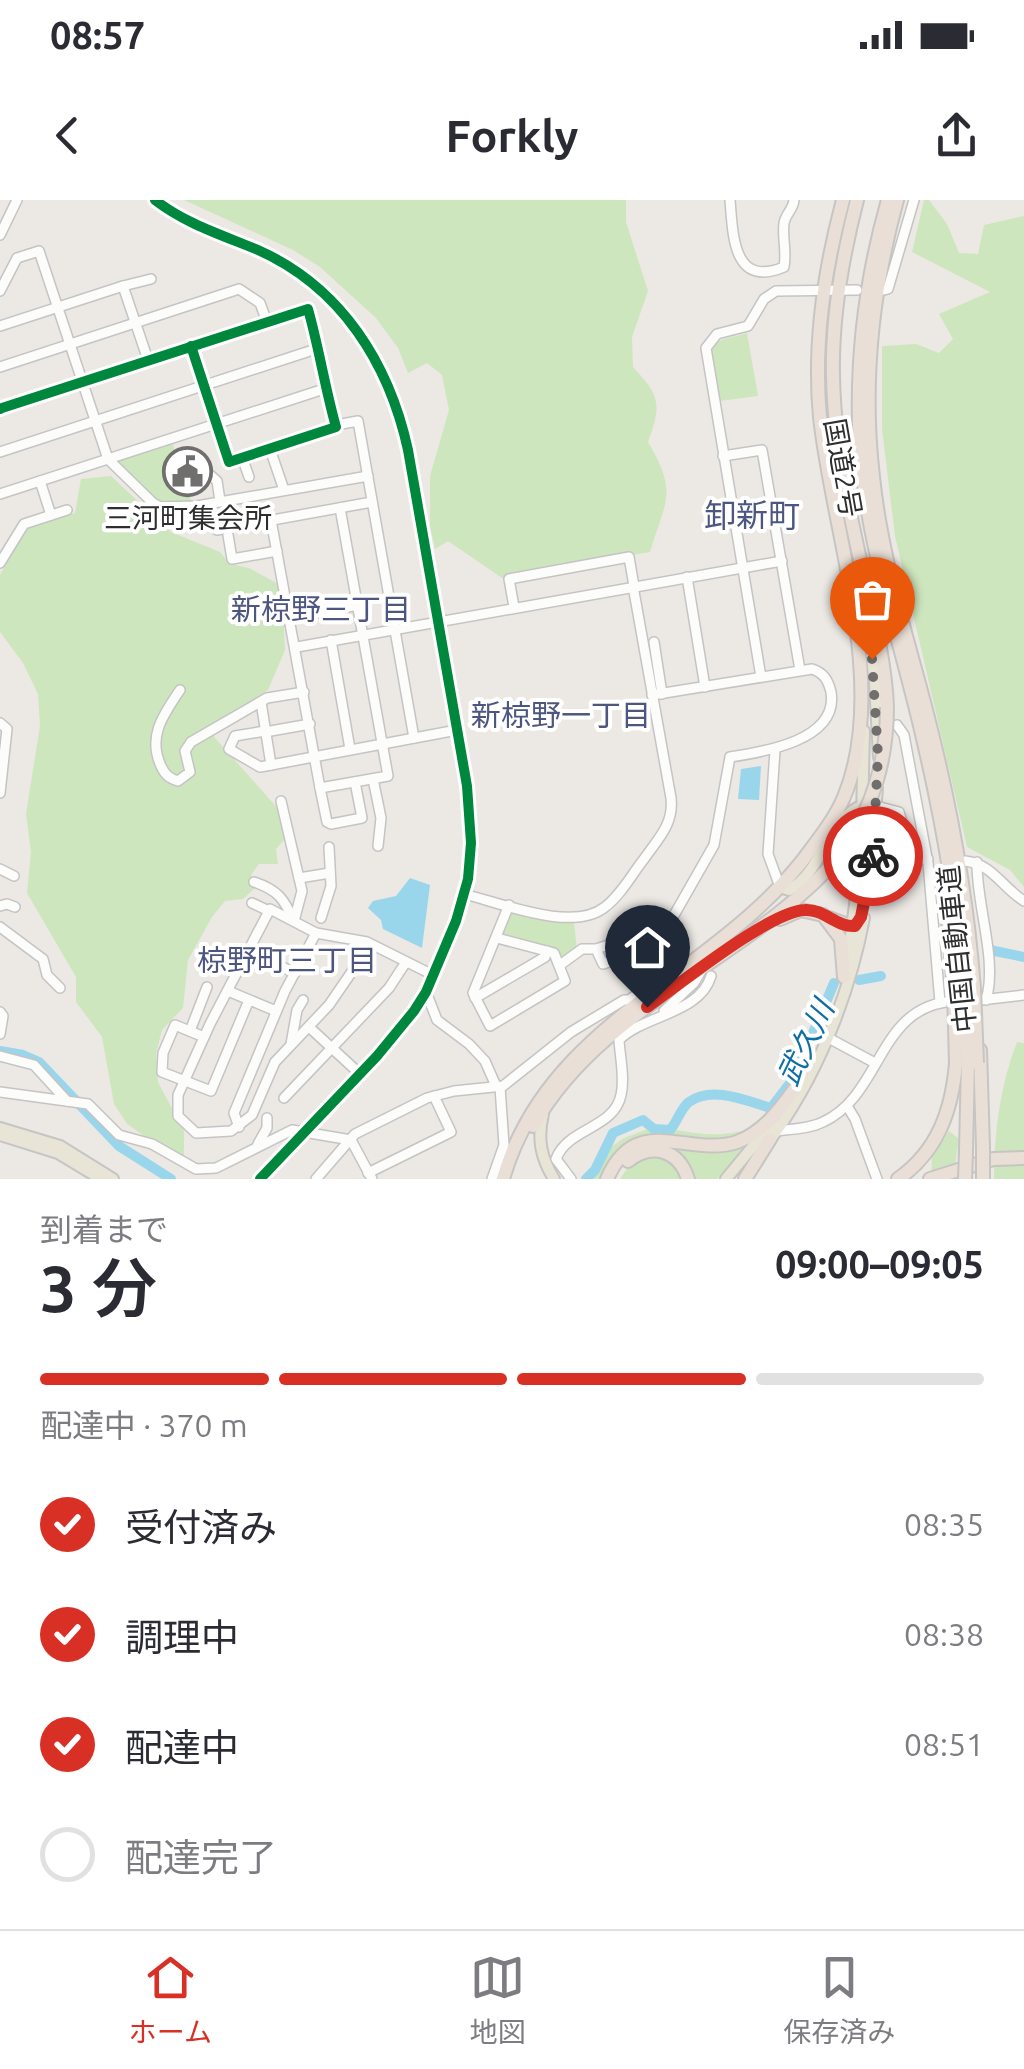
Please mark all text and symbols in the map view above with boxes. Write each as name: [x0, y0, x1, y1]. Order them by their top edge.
text: 08:57: [50, 14, 145, 56]
icon: back: [40, 108, 95, 163]
icon: share: [929, 108, 984, 163]
text: Forkly: [446, 110, 578, 161]
street label: 国道2号: [820, 416, 867, 520]
public building icon: 三河町集会所: [162, 445, 214, 497]
district label: 卸新町: [704, 497, 800, 533]
place label: 三河町集会所: [104, 502, 272, 533]
pin: [830, 557, 915, 660]
icon: bag: [845, 572, 900, 627]
district label: 新椋野三丁目: [231, 592, 411, 626]
district label: 新椋野一丁目: [471, 698, 651, 732]
courier: [823, 806, 923, 906]
icon: bike: [846, 829, 901, 884]
street label: 中国自動車道: [932, 864, 981, 1034]
pin: [605, 905, 690, 1008]
icon: home: [620, 920, 675, 975]
district label: 椋野町三丁目: [197, 943, 377, 977]
water label: 武久川: [770, 992, 841, 1090]
text: 到着まで: [40, 1211, 168, 1247]
text: 09:00–09:05: [775, 1243, 984, 1285]
text: 3 分: [40, 1251, 157, 1324]
text: 配達中 · 370 m: [40, 1407, 248, 1443]
icon: check: [40, 1497, 95, 1552]
text: 受付済み: [125, 1506, 277, 1548]
text: 08:35: [904, 1506, 984, 1542]
icon: check: [40, 1607, 95, 1662]
text: 調理中: [125, 1616, 239, 1658]
text: 08:38: [904, 1616, 984, 1652]
icon: check: [40, 1717, 95, 1772]
text: 配達中: [125, 1726, 239, 1768]
text: 08:51: [904, 1726, 984, 1762]
text: 配達完了: [125, 1836, 277, 1878]
tab: ホーム: [129, 1950, 212, 2050]
tab: 地図: [470, 1950, 526, 2050]
tab: 保存済み: [783, 1950, 895, 2050]

